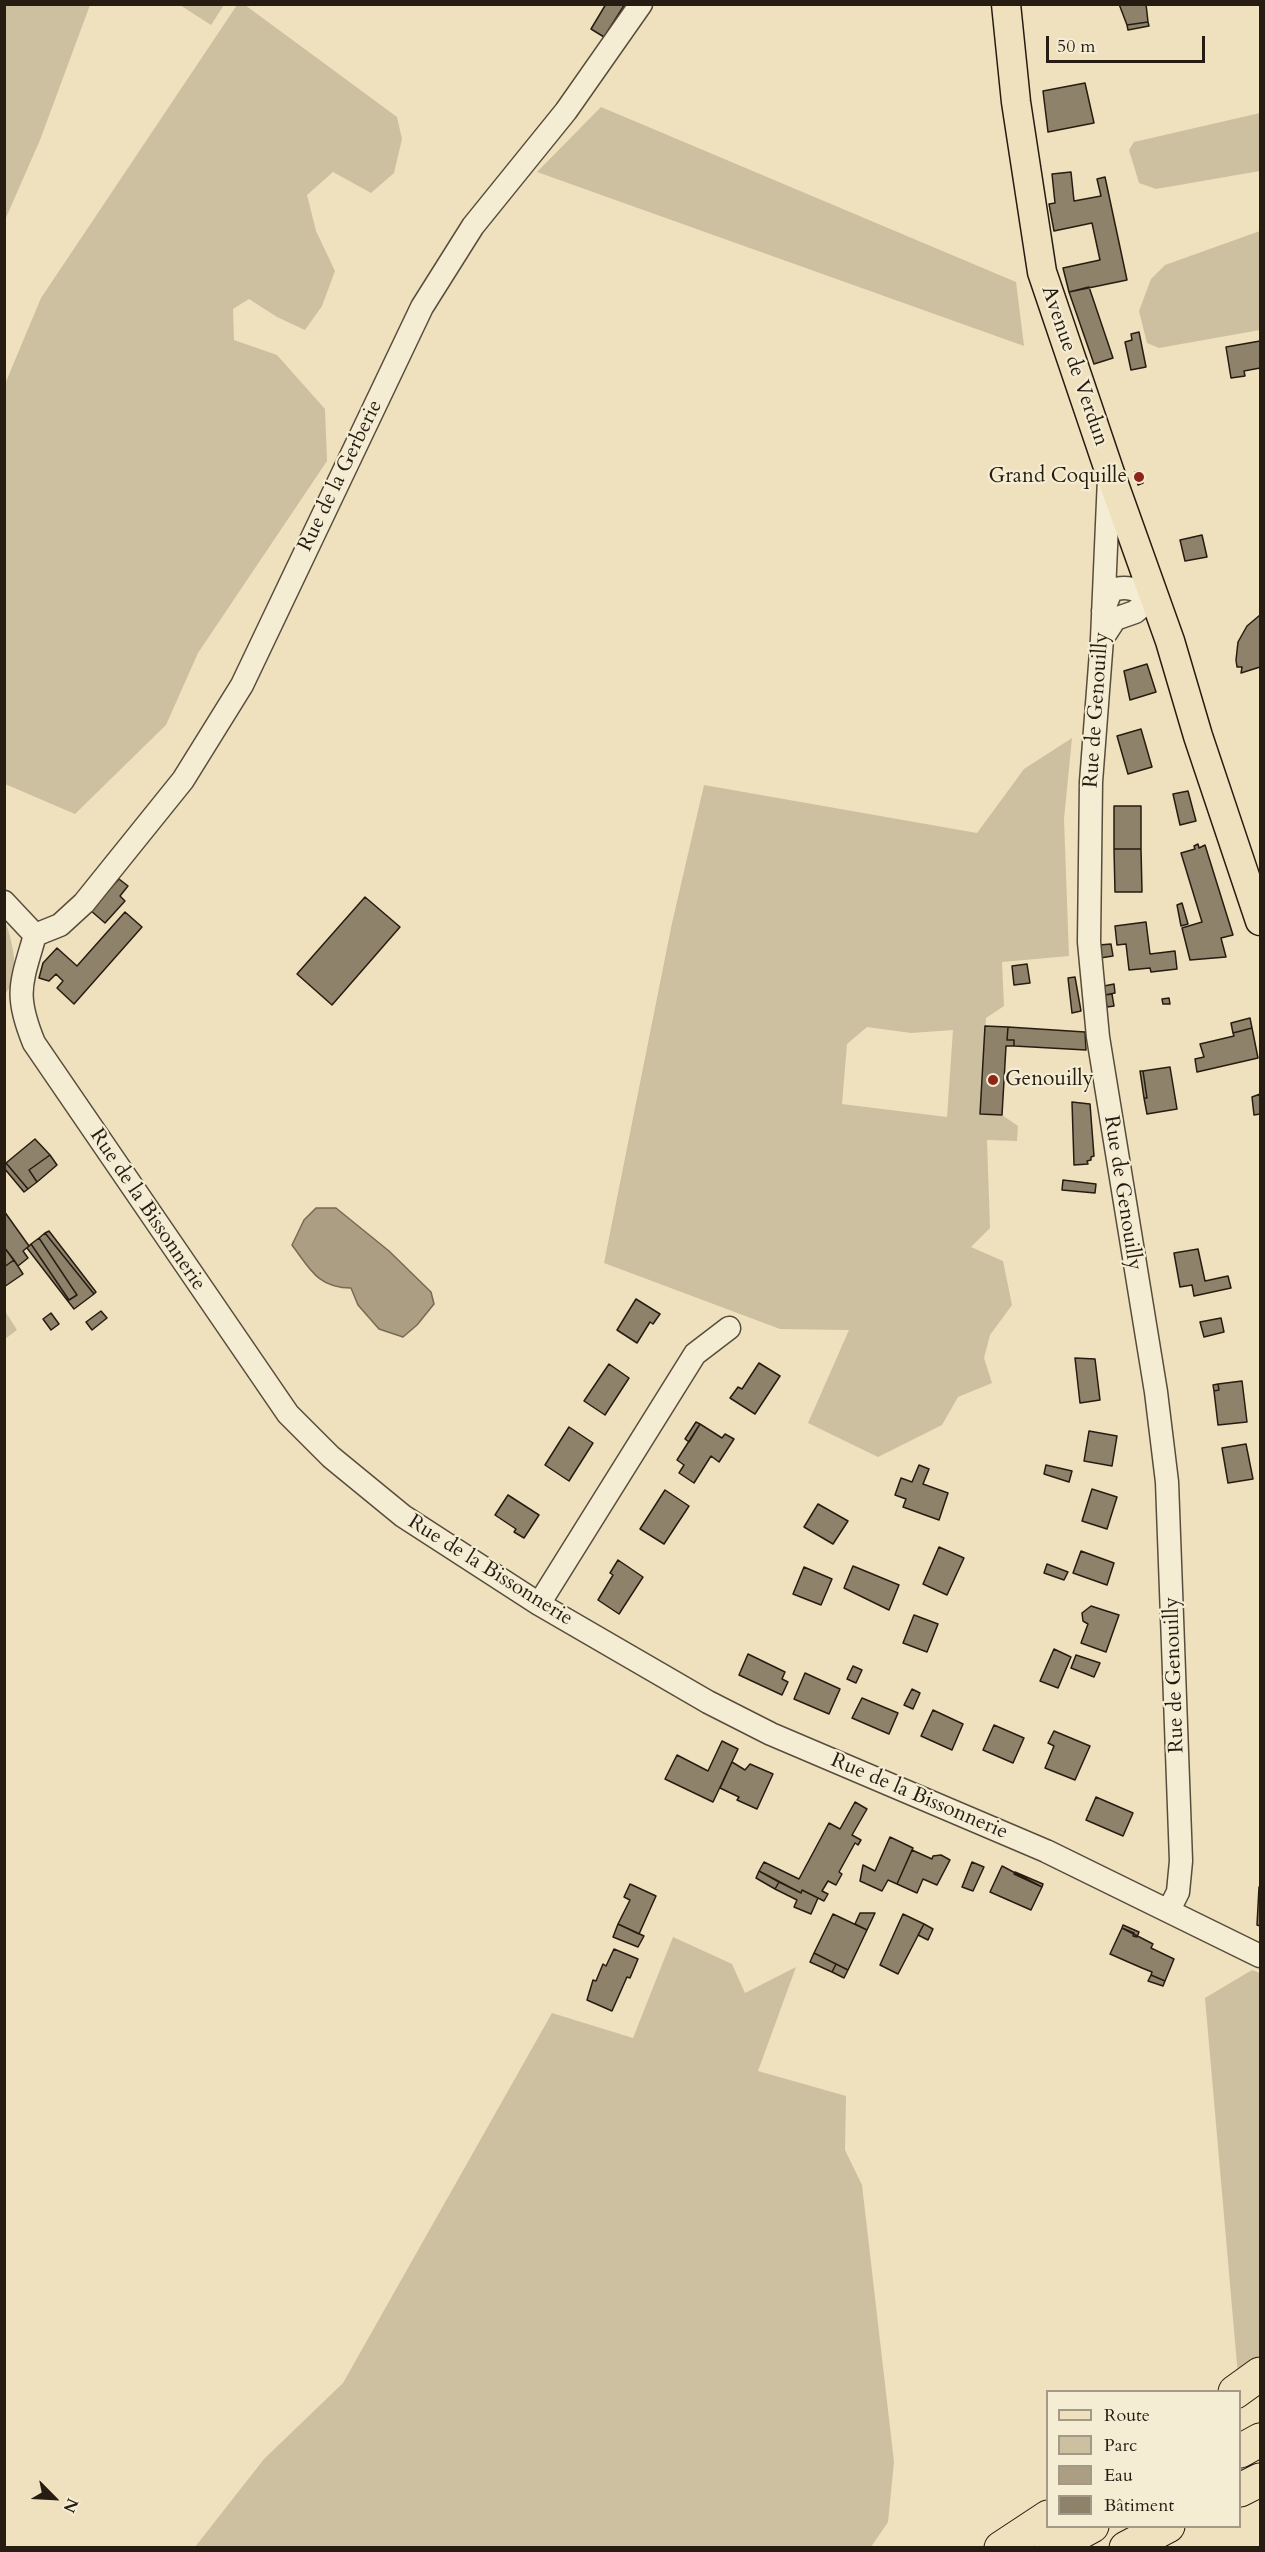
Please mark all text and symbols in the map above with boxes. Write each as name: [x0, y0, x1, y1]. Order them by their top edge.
scale bar: [1049, 24, 1208, 62]
text: 50 m: [1057, 34, 1096, 59]
street label: Avenue de Verdun: [1035, 283, 1113, 449]
street label: Rue de la Gerberie: [293, 396, 389, 556]
place label: Grand Coquille: [989, 464, 1127, 490]
marker: Grand Coquille: [1132, 470, 1146, 484]
street label: Rue de Genouilly: [1079, 631, 1115, 789]
place label: Genouilly: [1005, 1067, 1094, 1093]
marker: Genouilly: [986, 1073, 1000, 1087]
street label: Rue de Genouilly: [1097, 1114, 1147, 1272]
street label: Rue de la Bissonnerie: [84, 1124, 210, 1296]
street label: Rue de la Bissonnerie: [403, 1510, 577, 1632]
street label: Rue de Genouilly: [1160, 1596, 1190, 1754]
street label: Rue de la Bissonnerie: [827, 1748, 1011, 1846]
legend: [1046, 2390, 1241, 2528]
text: Route: [1104, 2403, 1150, 2428]
text: Parc: [1104, 2433, 1137, 2458]
text: Eau: [1104, 2463, 1133, 2488]
north arrow: [24, 2468, 84, 2528]
text: Bâtiment: [1104, 2493, 1174, 2518]
text: N: [58, 2494, 83, 2516]

